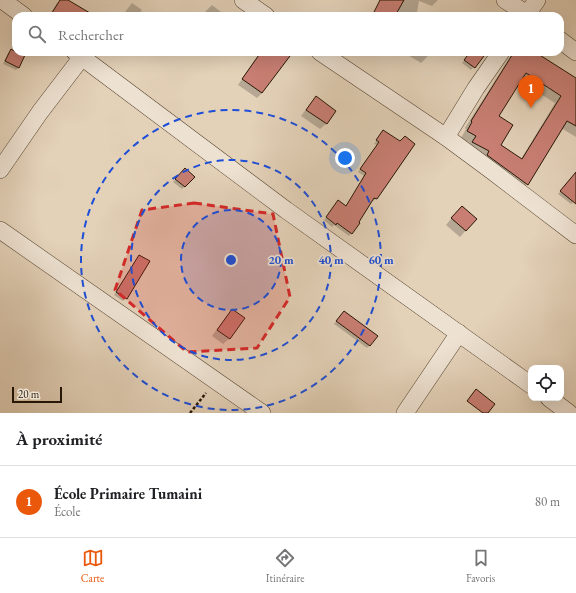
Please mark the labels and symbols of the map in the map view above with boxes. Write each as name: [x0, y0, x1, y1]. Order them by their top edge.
pin: 1: [518, 75, 544, 108]
your location: [335, 148, 355, 168]
text: 20 m: [268, 252, 294, 268]
text: 40 m: [318, 252, 344, 268]
text: 60 m: [368, 252, 394, 268]
centre of rings: [224, 253, 238, 267]
scale bar: [12, 385, 62, 404]

